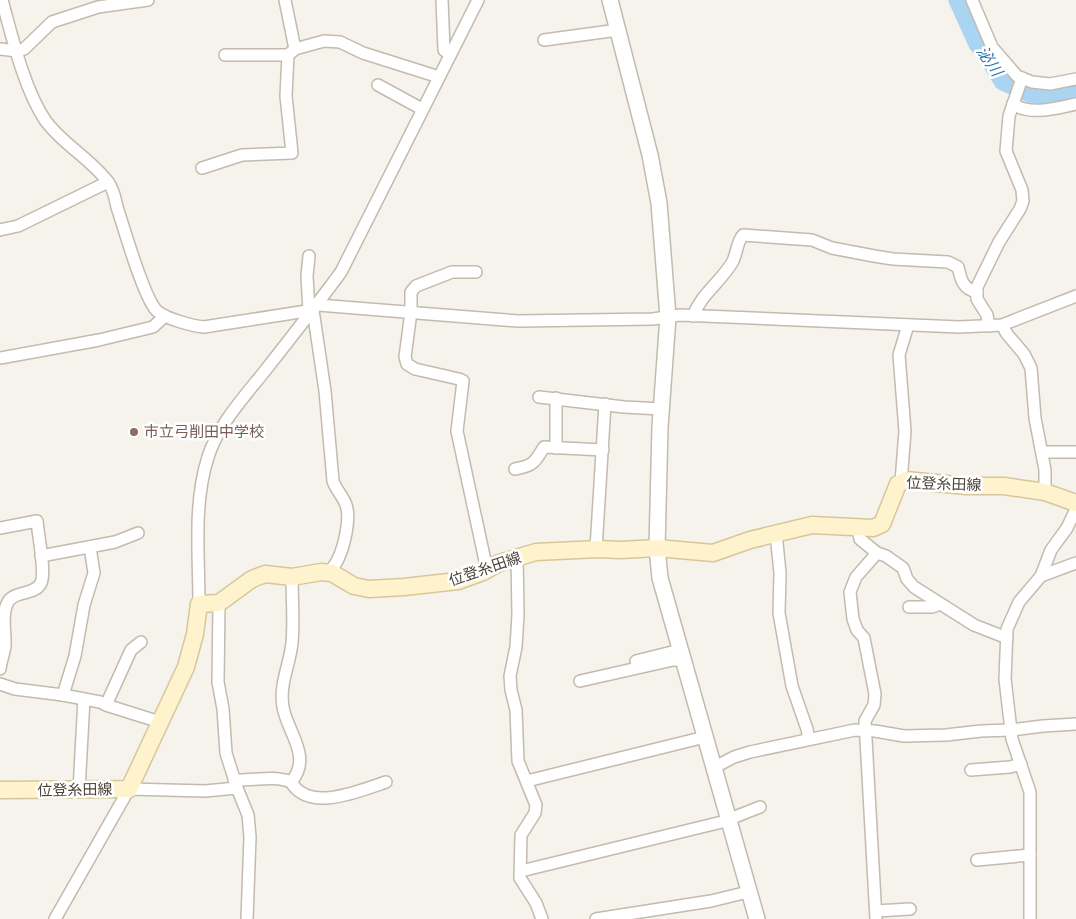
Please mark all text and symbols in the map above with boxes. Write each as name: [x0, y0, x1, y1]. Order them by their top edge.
water label: 泌川: [972, 42, 1009, 82]
place label: 市立弓削田中学校: [144, 421, 264, 441]
marker: 市立弓削田中学校: [128, 426, 140, 438]
street label: 位登糸田線: [906, 472, 982, 494]
street label: 位登糸田線: [446, 546, 523, 590]
street label: 位登糸田線: [37, 778, 113, 800]

